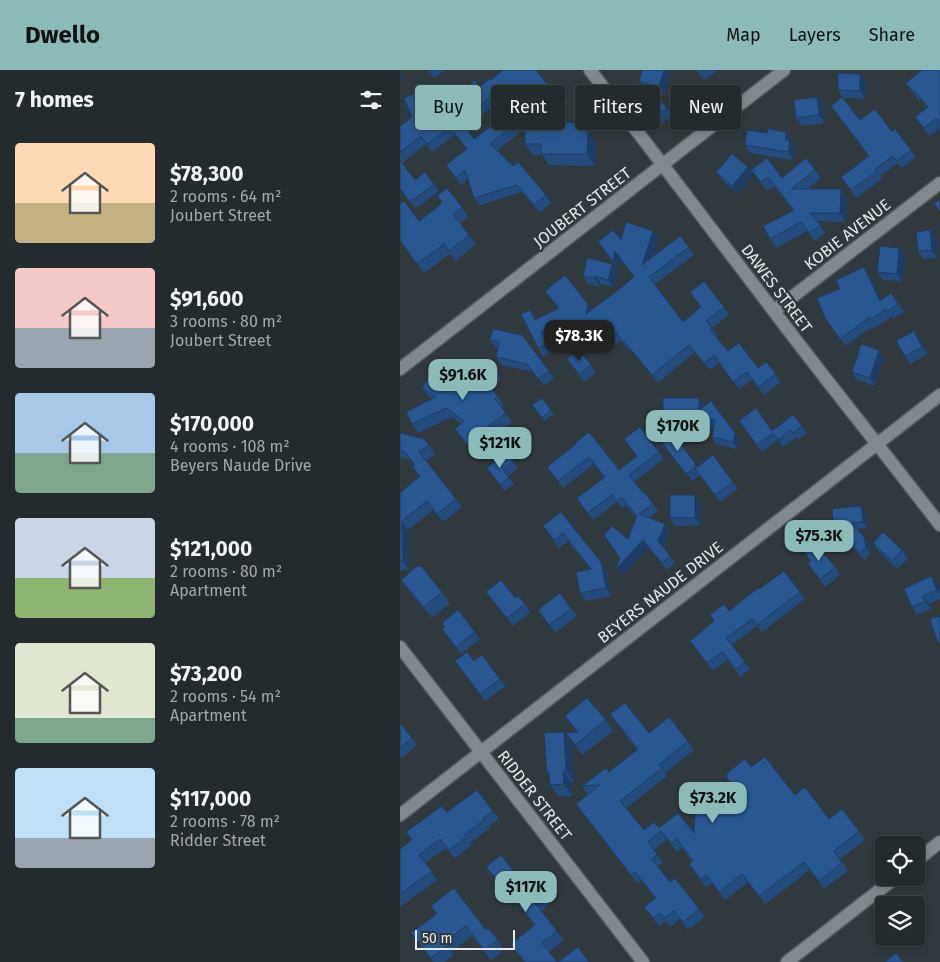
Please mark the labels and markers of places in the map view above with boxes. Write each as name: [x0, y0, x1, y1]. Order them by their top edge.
pin: $78.3K: [538, 320, 620, 362]
pin: $91.6K: [422, 358, 504, 401]
pin: $170K: [643, 410, 713, 452]
pin: $121K: [465, 426, 535, 469]
pin: $75.3K: [778, 520, 860, 562]
pin: $73.2K: [672, 782, 754, 824]
pin: $117K: [491, 870, 561, 913]

